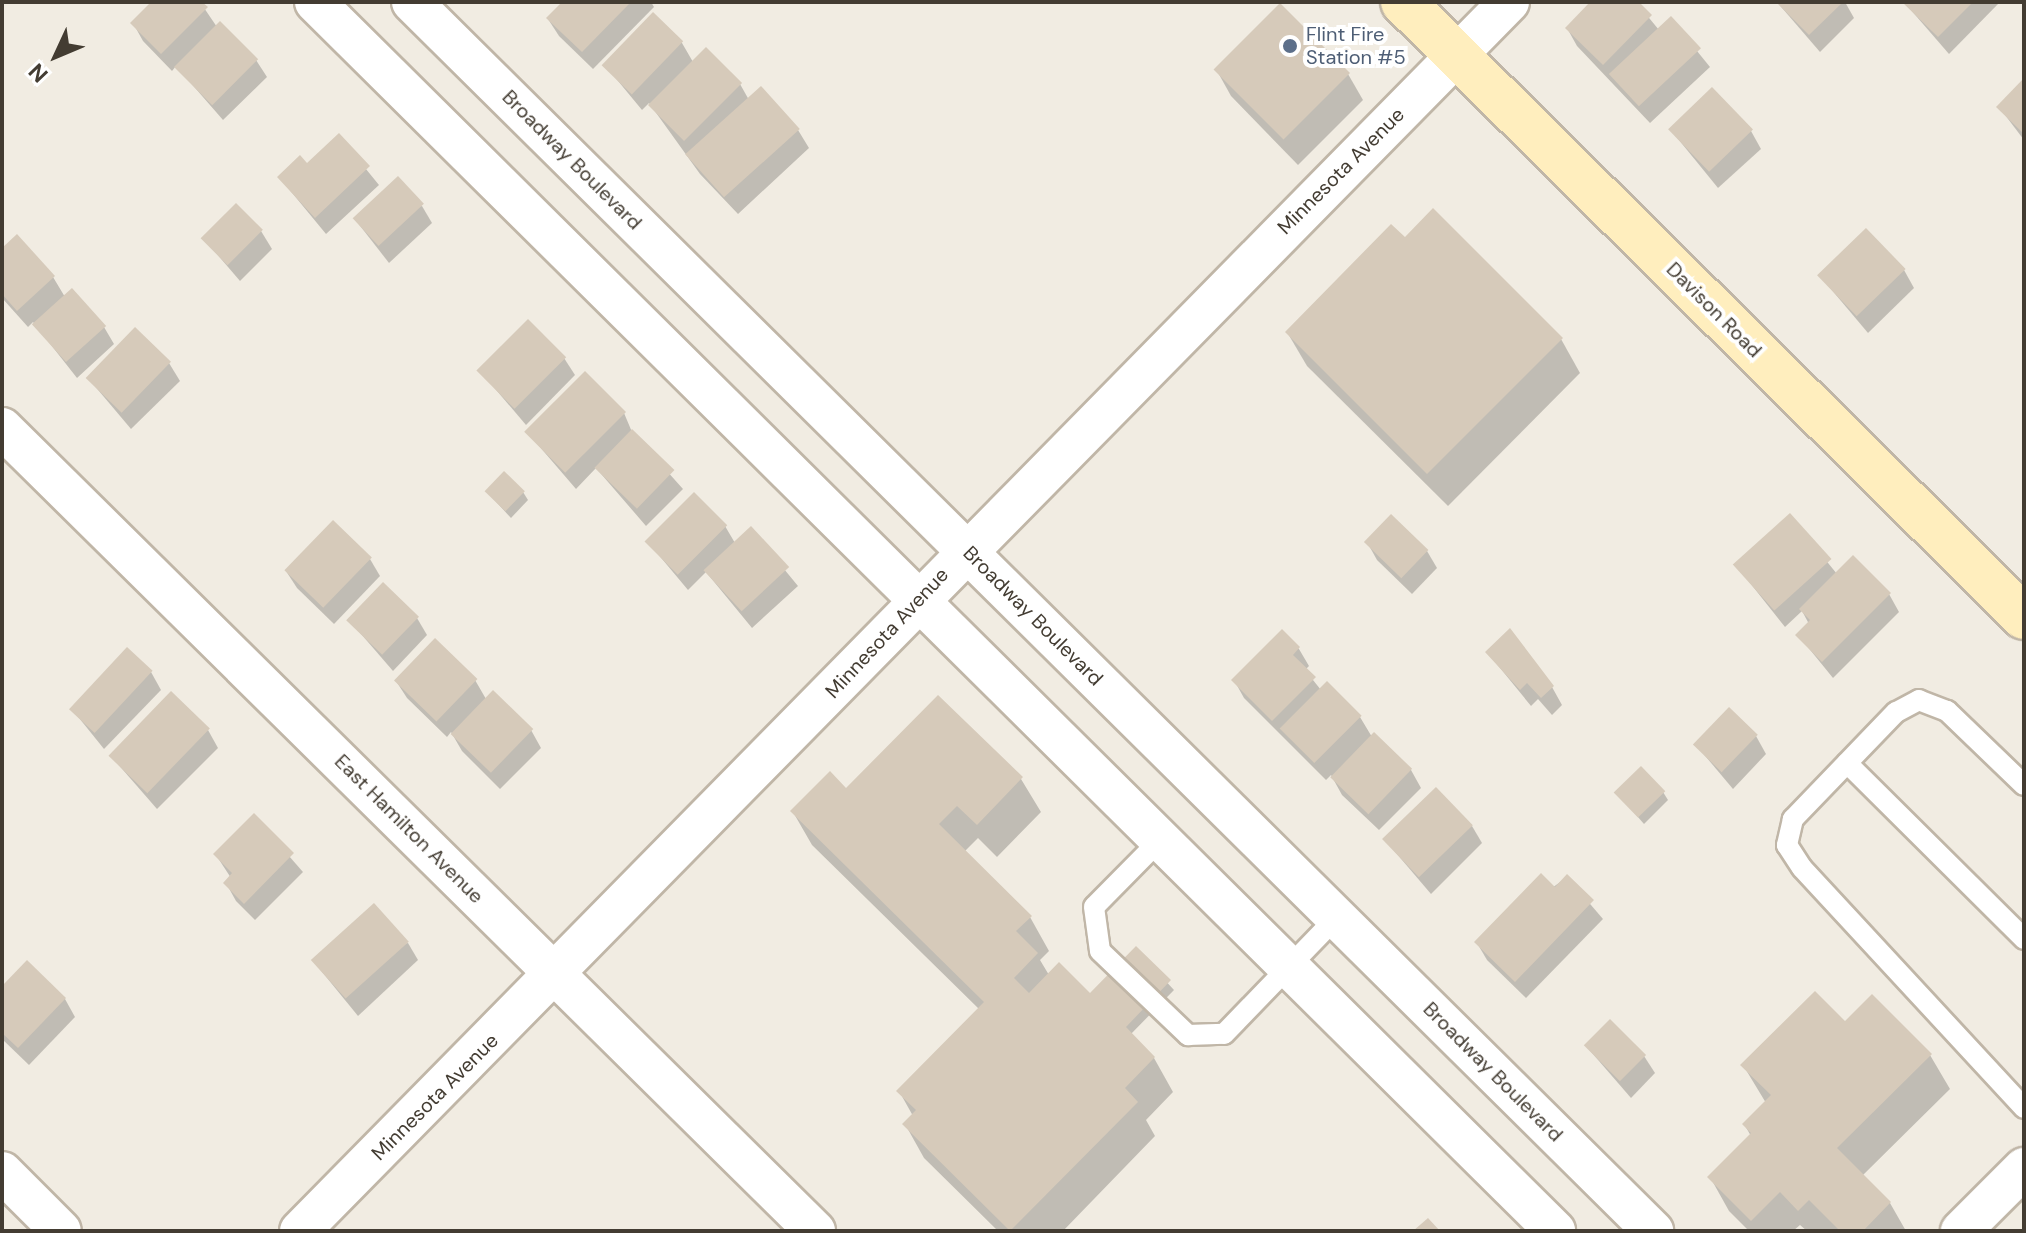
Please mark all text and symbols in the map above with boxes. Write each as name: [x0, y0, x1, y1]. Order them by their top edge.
north arrow: [16, 16, 96, 96]
place label: Flint Fire Station #5: [1306, 22, 1406, 69]
marker: Flint Fire Station #5: [1281, 37, 1299, 55]
text: N: [22, 57, 54, 89]
street label: Broadway Boulevard: [497, 85, 647, 235]
street label: Minnesota Avenue: [1273, 103, 1409, 239]
street label: Davison Road: [1661, 257, 1767, 363]
street label: Broadway Boulevard: [958, 541, 1108, 691]
street label: Minnesota Avenue: [820, 563, 954, 703]
street label: East Hamilton Avenue: [330, 750, 488, 908]
street label: Broadway Boulevard: [1418, 997, 1568, 1147]
street label: Minnesota Avenue: [367, 1029, 503, 1165]

